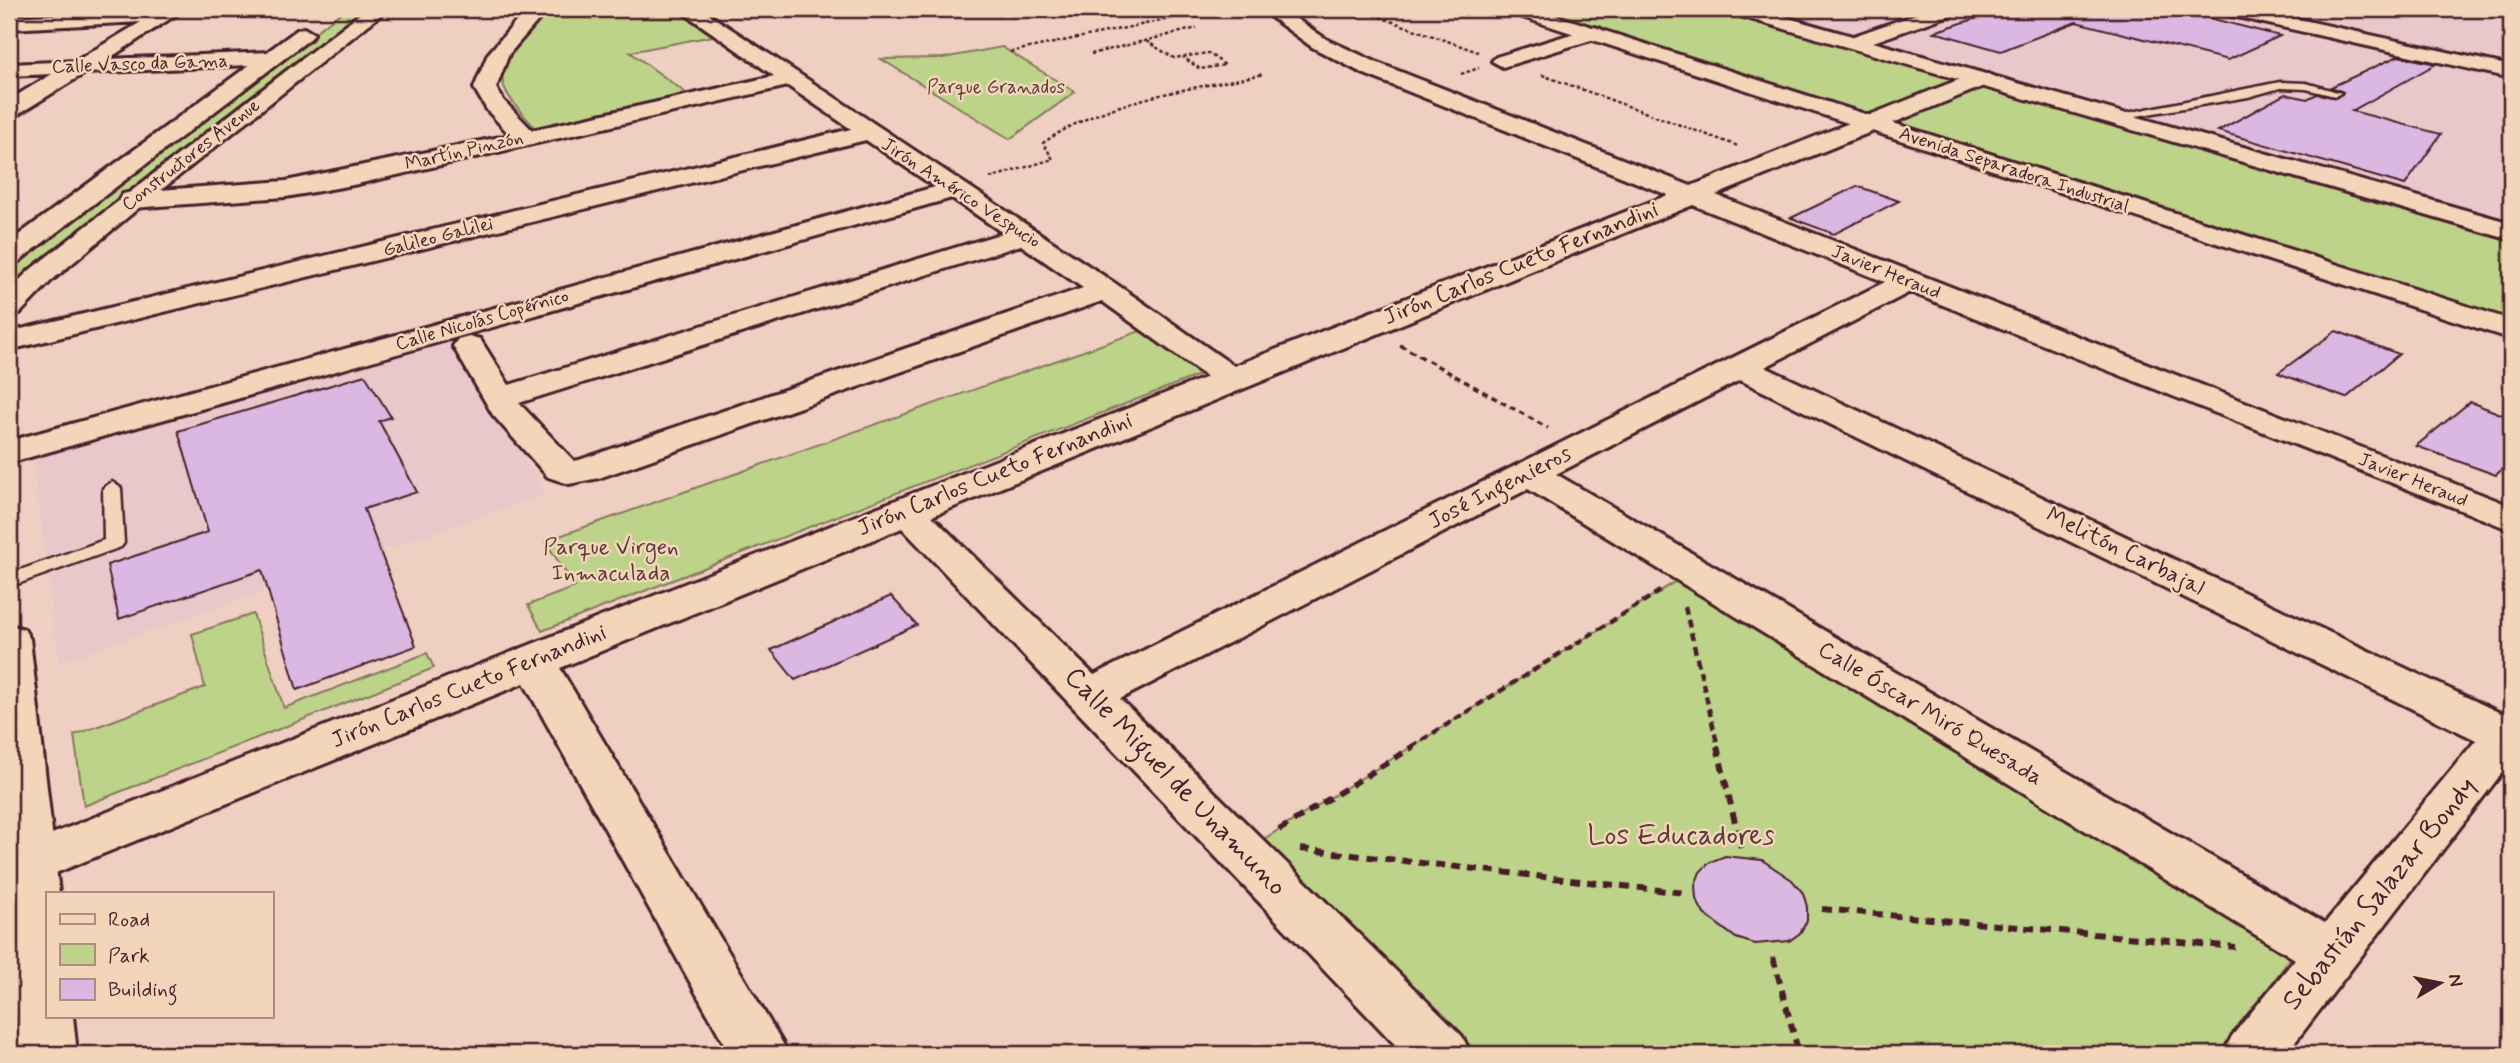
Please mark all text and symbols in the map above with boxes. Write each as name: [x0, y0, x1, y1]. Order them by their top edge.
street label: Calle Vasco da Gama: [51, 48, 229, 80]
park label: Parque Granados: [927, 75, 1065, 100]
street label: Constructores Avenue: [117, 93, 265, 217]
street label: Avenida Separadora Industrial: [1896, 121, 2133, 219]
street label: Martín Pinzón: [402, 125, 526, 177]
street label: Jirón Américo Vespucio: [876, 132, 1046, 254]
street label: Jirón Carlos Cueto Fernandini: [1379, 195, 1663, 333]
street label: Galileo Galilei: [380, 211, 496, 263]
street label: Javier Heraud: [1828, 239, 1944, 305]
street label: Calle Nicolás Copérnico: [392, 283, 572, 357]
street label: Jirón Carlos Cueto Fernandini: [853, 406, 1137, 544]
street label: José Ingenieros: [1423, 439, 1578, 539]
street label: Javier Heraud: [2355, 447, 2471, 513]
street label: Melitón Carbajal: [2041, 501, 2209, 603]
park label: Parque Virgen Inmaculada: [543, 533, 679, 589]
street label: Jirón Carlos Cueto Fernandini: [327, 618, 611, 756]
street label: Calle Óscar Miró Quesada: [1812, 635, 2048, 793]
street label: Calle Miguel de Unamuno: [1053, 659, 1294, 907]
street label: Sebastián Salazar Bondy: [2274, 770, 2486, 1018]
park label: Los Educadores: [1587, 818, 1775, 855]
legend: [46, 892, 273, 1018]
text: Road: [108, 906, 150, 934]
text: Park: [108, 942, 150, 970]
north arrow: [2404, 948, 2474, 1018]
text: N: [2442, 972, 2469, 989]
text: Building: [108, 976, 178, 1006]

